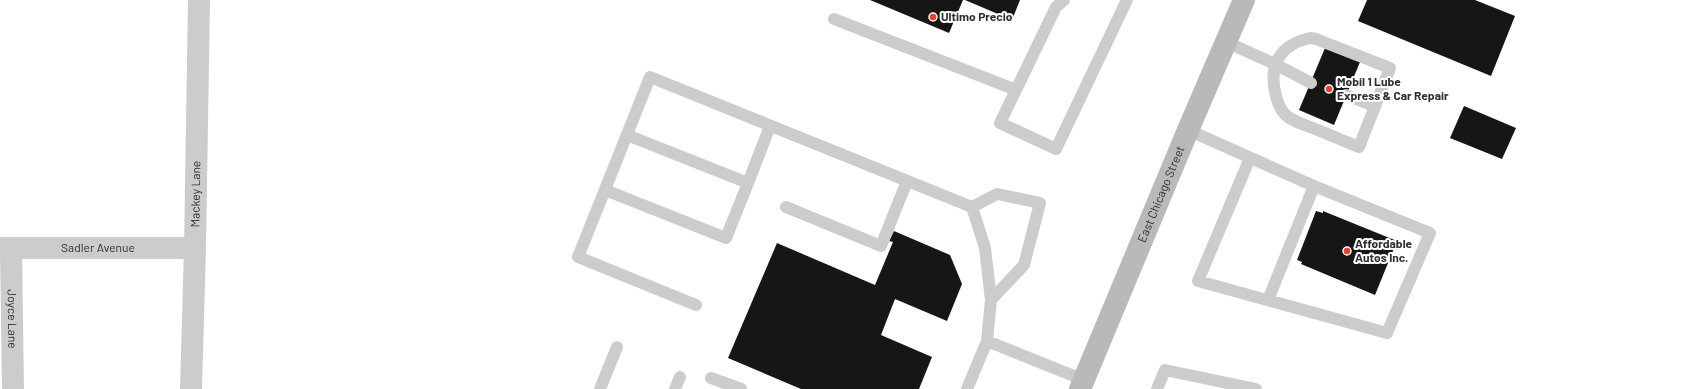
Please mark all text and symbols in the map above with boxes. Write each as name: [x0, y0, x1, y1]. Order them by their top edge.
place label: Ultimo Precio: [941, 9, 1013, 23]
marker: Ultimo Precio: [928, 12, 938, 22]
place label: Mobil 1 Lube Express & Car Repair: [1337, 74, 1449, 102]
marker: Mobil 1 Lube Express & Car Repair: [1324, 84, 1334, 94]
street label: East Chicago Street: [1134, 143, 1187, 244]
street label: Mackey Lane: [187, 161, 202, 228]
place label: Affordable Autos Inc.: [1355, 236, 1413, 264]
street label: Sadler Avenue: [61, 240, 135, 254]
marker: Affordable Autos Inc.: [1342, 246, 1352, 256]
street label: Joyce Lane: [6, 289, 20, 349]

